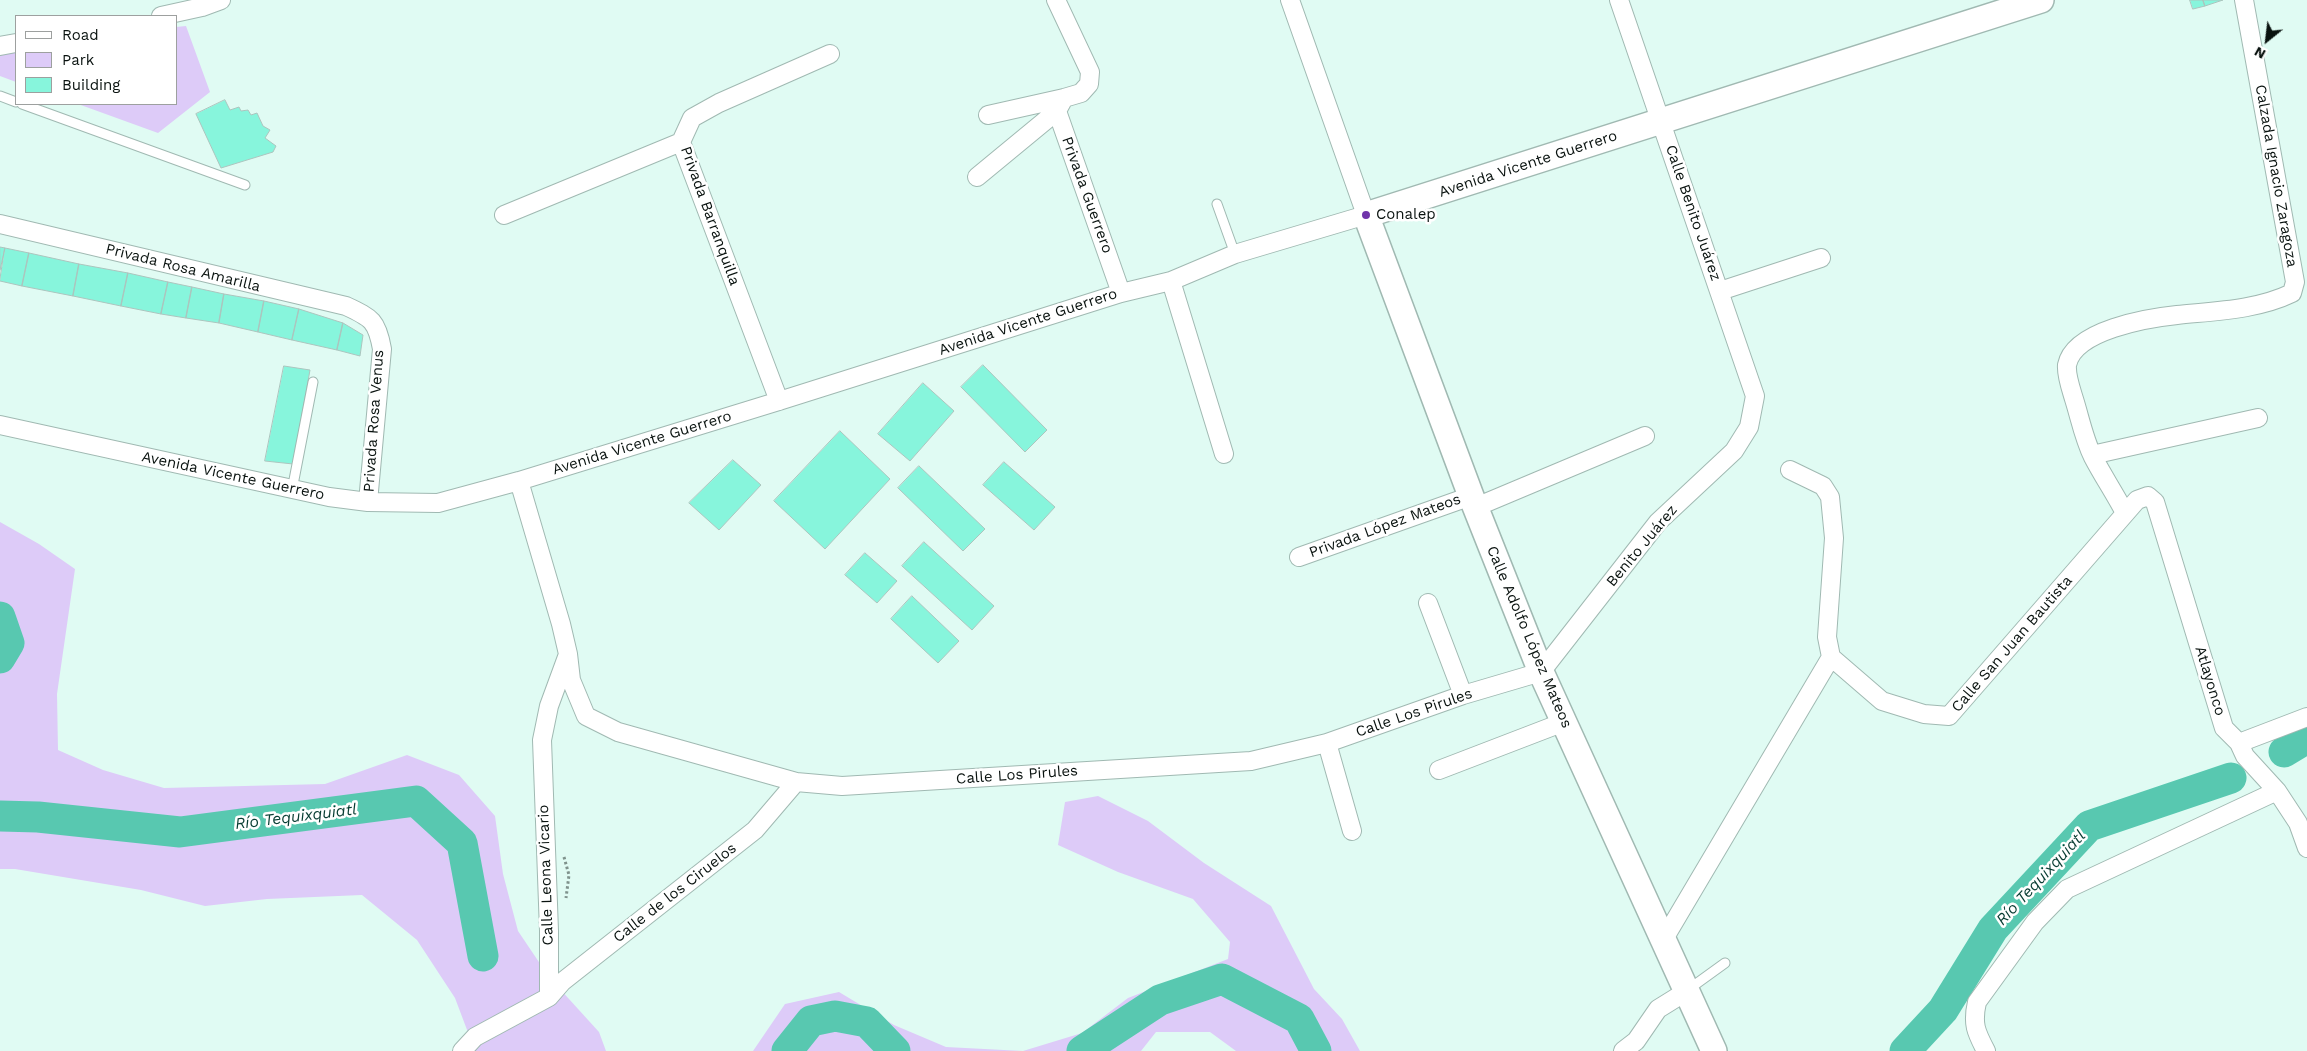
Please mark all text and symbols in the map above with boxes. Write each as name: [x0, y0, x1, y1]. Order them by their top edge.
legend: [15, 15, 178, 105]
north arrow: [2242, 15, 2292, 65]
text: Road: [62, 26, 99, 44]
text: N: [2251, 44, 2268, 63]
text: Park: [62, 51, 94, 69]
text: Building: [62, 76, 120, 94]
street label: Calzada Ignacio Zaragoza: [2251, 83, 2301, 269]
street label: Avenida Vicente Guerrero: [1437, 127, 1619, 201]
street label: Privada Guerrero: [1058, 134, 1116, 256]
street label: Calle Benito Juárez: [1661, 143, 1725, 283]
street label: Privada Barranquilla: [676, 144, 744, 288]
place label: Conalep: [1376, 206, 1436, 224]
marker: Conalep: [1360, 209, 1372, 221]
street label: Privada Rosa Amarilla: [104, 240, 262, 296]
street label: Avenida Vicente Guerrero: [937, 285, 1119, 359]
street label: Privada Rosa Venus: [360, 349, 388, 493]
street label: Avenida Vicente Guerrero: [550, 407, 734, 479]
street label: Avenida Vicente Guerrero: [140, 448, 326, 504]
street label: Privada López Mateos: [1307, 490, 1463, 562]
street label: Benito Juárez: [1603, 502, 1681, 590]
street label: Calle Adolfo López Mateos: [1482, 543, 1576, 731]
street label: Calle San Juan Bautista: [1948, 572, 2076, 716]
street label: Atlayonco: [2191, 644, 2229, 718]
street label: Calle Los Pirules: [1353, 685, 1475, 741]
street label: Calle Los Pirules: [955, 762, 1079, 788]
water label: Río Tequixquiatl: [234, 800, 358, 834]
street label: Calle Leona Vicario: [535, 804, 557, 946]
water label: Río Tequixquiatl: [1992, 827, 2090, 929]
street label: Calle de los Ciruelos: [610, 839, 740, 947]

